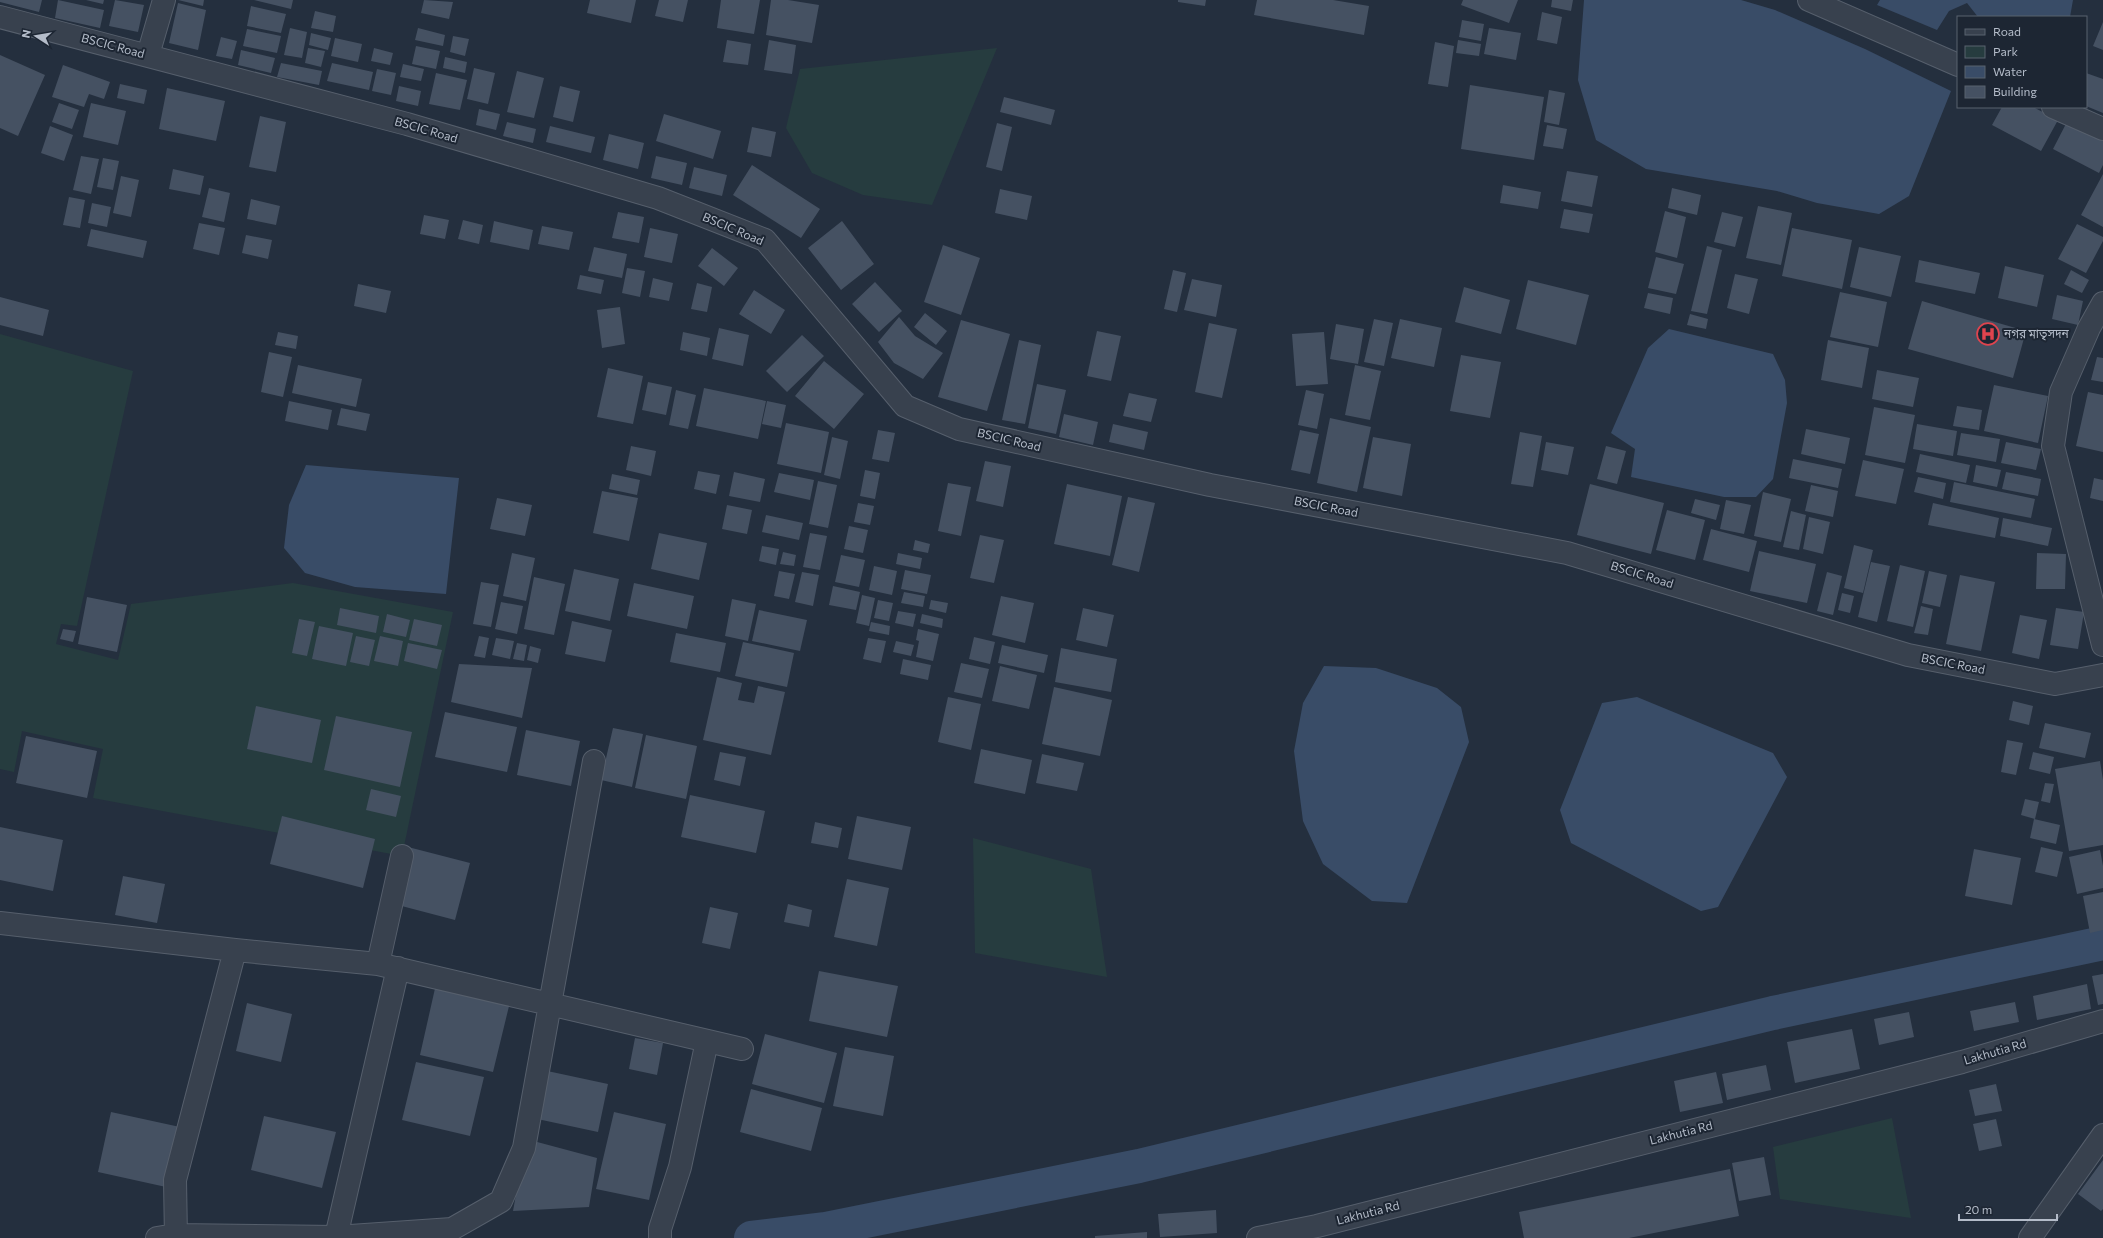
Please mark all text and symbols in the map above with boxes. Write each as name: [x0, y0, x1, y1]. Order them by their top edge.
north arrow: [16, 16, 56, 56]
legend: [1957, 16, 2087, 108]
text: Road: [1993, 24, 2021, 38]
text: N: [19, 28, 33, 39]
street label: BSCIC Road: [80, 30, 146, 60]
text: Park: [1993, 44, 2019, 58]
text: Water: [1993, 64, 2027, 78]
text: Building: [1993, 84, 2037, 98]
street label: BSCIC Road: [393, 113, 459, 145]
street label: BSCIC Road: [701, 209, 766, 247]
hospital icon: নগর মাতৃসদন: [1975, 321, 2001, 347]
place label: নগর মাতৃসদন: [2003, 326, 2070, 341]
street label: BSCIC Road: [976, 425, 1042, 453]
street label: BSCIC Road: [1293, 493, 1359, 519]
street label: BSCIC Road: [1609, 558, 1675, 590]
street label: BSCIC Road: [1920, 650, 1986, 676]
street label: Lakhutia Rd: [1962, 1035, 2028, 1067]
street label: Lakhutia Rd: [1648, 1117, 1714, 1147]
scale bar: [1959, 1196, 2057, 1222]
street label: Lakhutia Rd: [1335, 1197, 1401, 1227]
text: 20 m: [1965, 1202, 1992, 1216]

